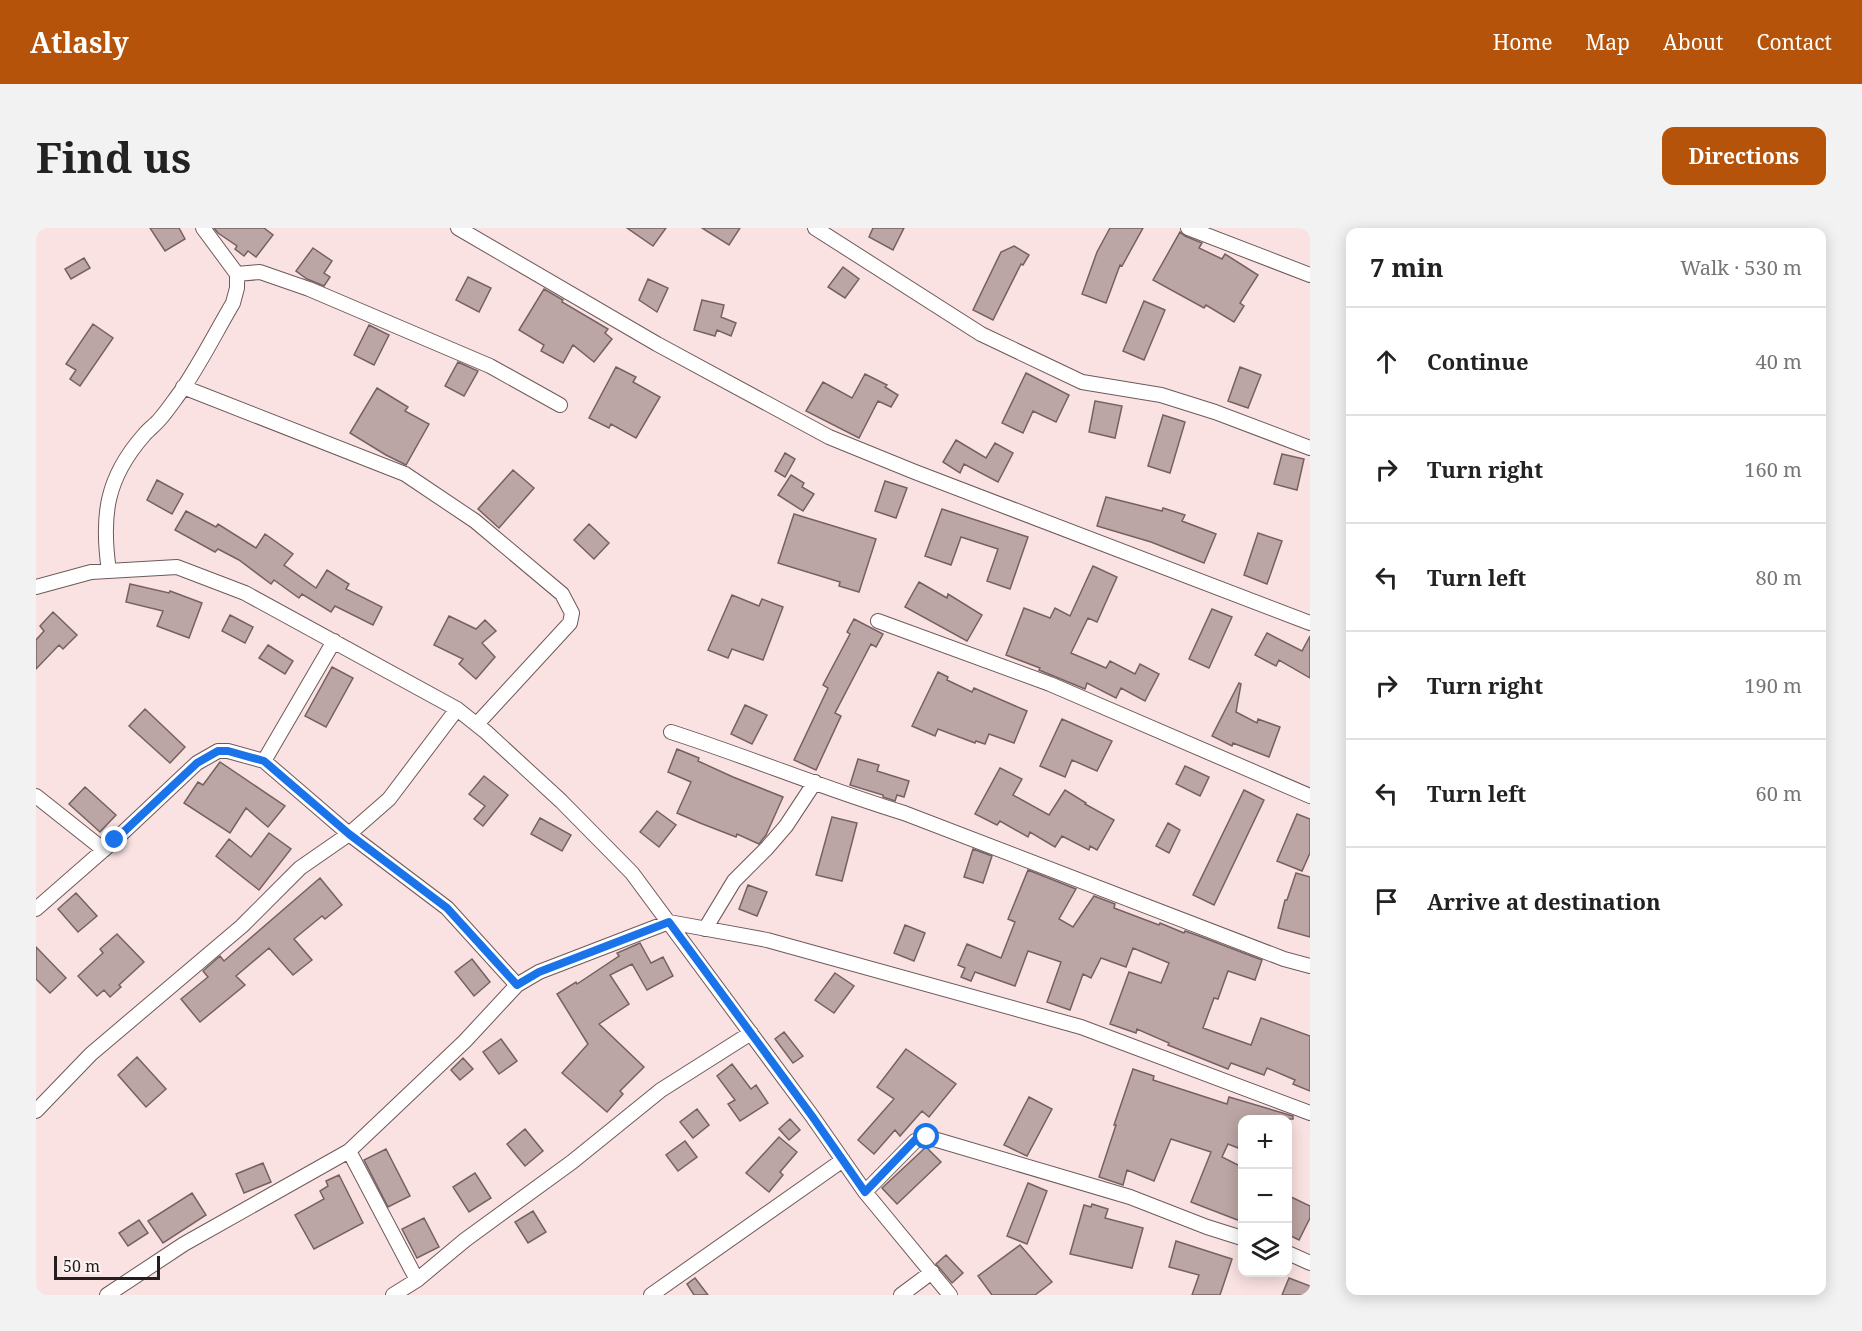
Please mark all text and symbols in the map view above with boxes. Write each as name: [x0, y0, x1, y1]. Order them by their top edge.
text: Atlasly: [30, 23, 129, 61]
text: Home: [1493, 28, 1553, 56]
text: Map: [1586, 28, 1630, 56]
text: About: [1663, 28, 1724, 56]
text: Contact: [1757, 28, 1832, 56]
button: Directions: [1662, 127, 1826, 185]
text: Find us: [36, 128, 191, 185]
text: 7 min: [1370, 249, 1444, 285]
text: Walk · 530 m: [1680, 254, 1802, 281]
icon: ahead: [1370, 345, 1403, 378]
text: Continue: [1427, 346, 1529, 376]
text: 40 m: [1756, 348, 1802, 375]
icon: right: [1370, 453, 1403, 486]
text: Turn right: [1427, 454, 1543, 484]
text: 160 m: [1744, 456, 1802, 483]
icon: left: [1370, 561, 1403, 594]
text: Turn left: [1427, 562, 1526, 592]
text: 80 m: [1756, 564, 1802, 591]
icon: right: [1370, 669, 1403, 702]
text: Turn right: [1427, 670, 1543, 700]
text: 190 m: [1744, 672, 1802, 699]
icon: left: [1370, 777, 1403, 810]
text: Turn left: [1427, 778, 1526, 808]
text: 60 m: [1756, 780, 1802, 807]
route end: [101, 826, 127, 852]
icon: arrive: [1370, 885, 1403, 918]
text: Arrive at destination: [1427, 886, 1661, 916]
map controls: [1238, 1115, 1292, 1277]
button: +: [1238, 1115, 1292, 1169]
route start: [913, 1123, 939, 1149]
button: −: [1238, 1169, 1292, 1223]
button: layers: [1238, 1223, 1292, 1277]
scale bar: [54, 1253, 160, 1280]
text: 50 m: [63, 1255, 100, 1277]

